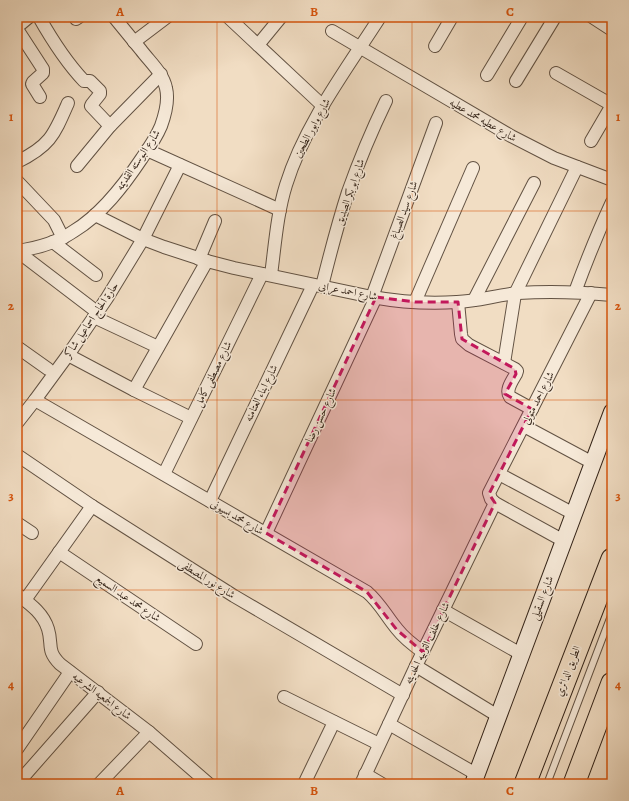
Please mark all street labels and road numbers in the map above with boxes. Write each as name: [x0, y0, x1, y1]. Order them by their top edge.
street label: شارع عطيه محمد عطيه: [446, 95, 519, 147]
street label: شارع وابور الطحين: [290, 96, 336, 161]
street label: شارع البوسته القديمه: [112, 127, 165, 194]
street label: شارع ابو بكر الصديق: [332, 157, 370, 228]
street label: شارع سيد الصباغ: [387, 179, 423, 242]
street label: شارع احمد عرابى: [317, 278, 379, 306]
street label: حارة الحاج اسماعيل شاكر: [59, 279, 125, 364]
street label: شارع مصطفى كامل: [191, 339, 237, 410]
street label: شارع ابناء العتامنه: [241, 362, 283, 425]
street label: شارع احمد متولي: [518, 369, 560, 428]
street label: شارع حسن رضا: [302, 385, 342, 445]
street label: شارع محمد بسيونى: [207, 496, 266, 540]
street label: شارع نور المصطفى: [175, 556, 238, 604]
street label: شارع محمد عبد السميع: [91, 571, 164, 627]
street label: شارع السقيلى: [527, 574, 559, 623]
street label: شارع خلف التربيه الحديثه: [401, 600, 455, 687]
street label: الطريق الدائري: [551, 644, 585, 699]
street label: شارع الجمعيه الشرعيه: [68, 669, 135, 725]

